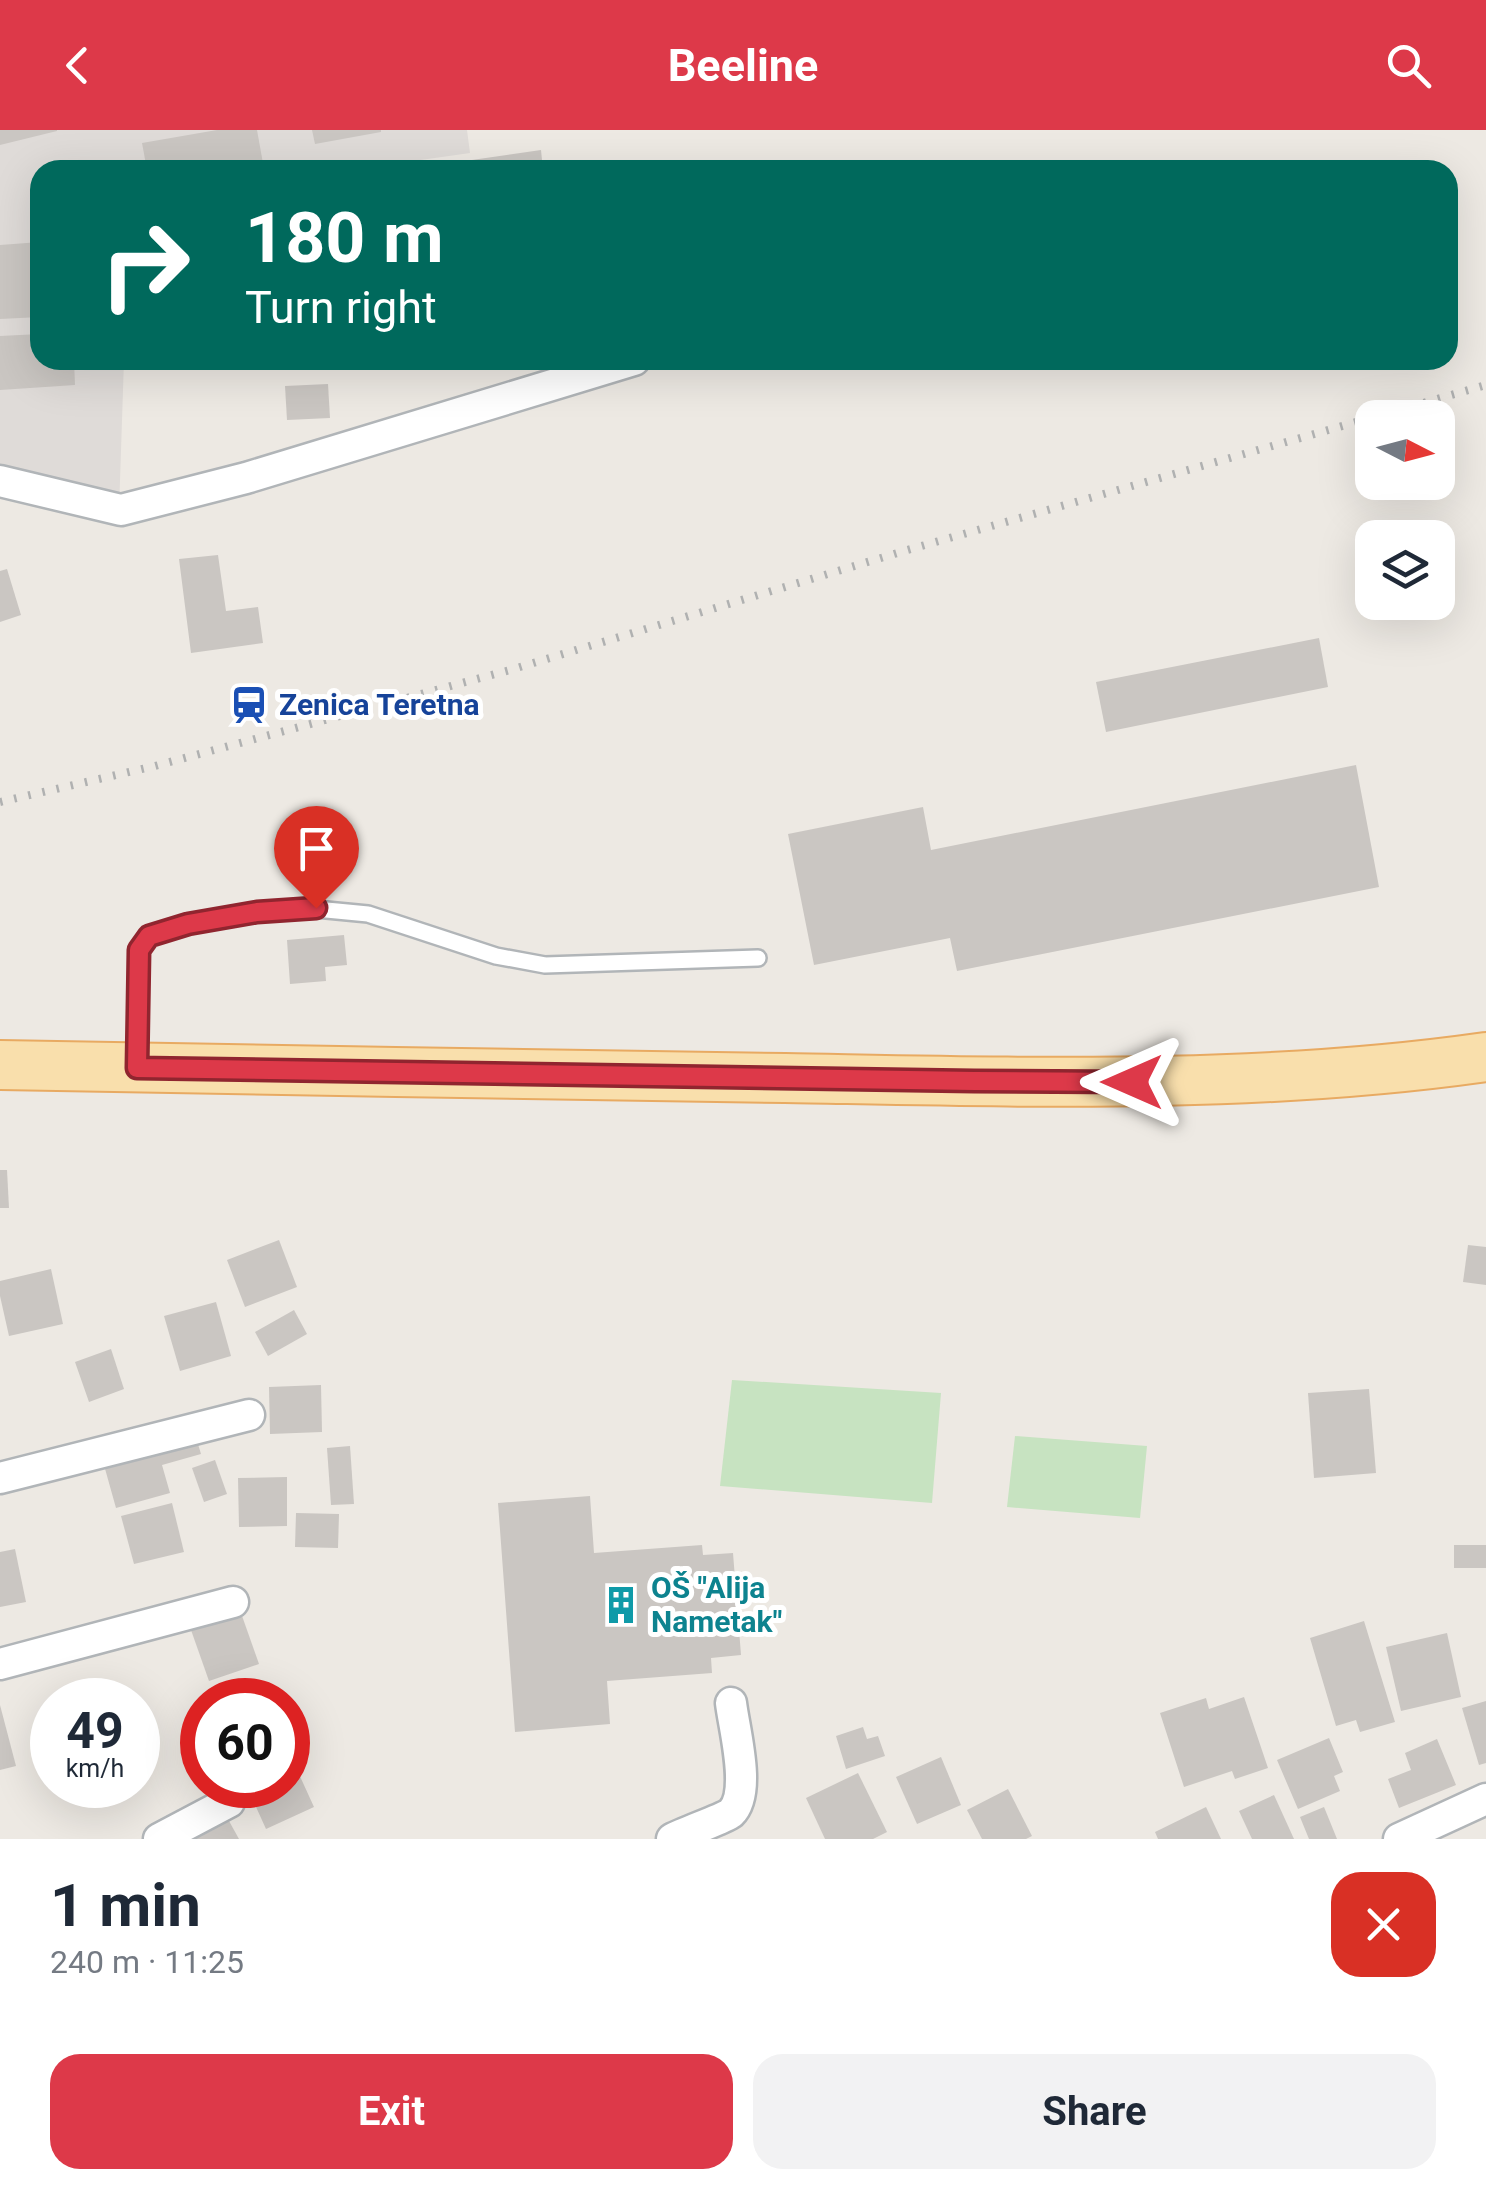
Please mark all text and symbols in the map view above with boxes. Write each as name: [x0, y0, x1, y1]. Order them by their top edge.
icon: back: [50, 38, 105, 93]
icon: search: [1381, 38, 1436, 93]
text: Beeline: [668, 39, 818, 92]
text: 180 m: [245, 197, 444, 279]
icon: right: [80, 200, 210, 330]
text: Turn right: [245, 281, 437, 334]
north arrow: [1355, 400, 1455, 500]
map controls: [1355, 400, 1455, 620]
button: layers: [1355, 520, 1455, 620]
station icon: Zenica Teretna: [228, 684, 270, 726]
place label: Zenica Teretna: [279, 687, 480, 722]
pin: [274, 806, 359, 909]
icon: arrive: [289, 821, 344, 876]
position arrow: [1080, 1030, 1184, 1134]
place label: OŠ "Alija Nametak": [651, 1570, 782, 1639]
building icon: OŠ "Alija Nametak": [600, 1584, 642, 1626]
speed limit sign: 60: [180, 1678, 310, 1808]
text: 49: [66, 1702, 124, 1760]
text: km/h: [66, 1754, 124, 1783]
text: 1 min: [50, 1870, 201, 1941]
button: close: [1331, 1872, 1436, 1977]
text: 240 m · 11:25: [50, 1943, 244, 1981]
button: Exit: [50, 2054, 733, 2169]
button: Share: [753, 2054, 1436, 2169]

